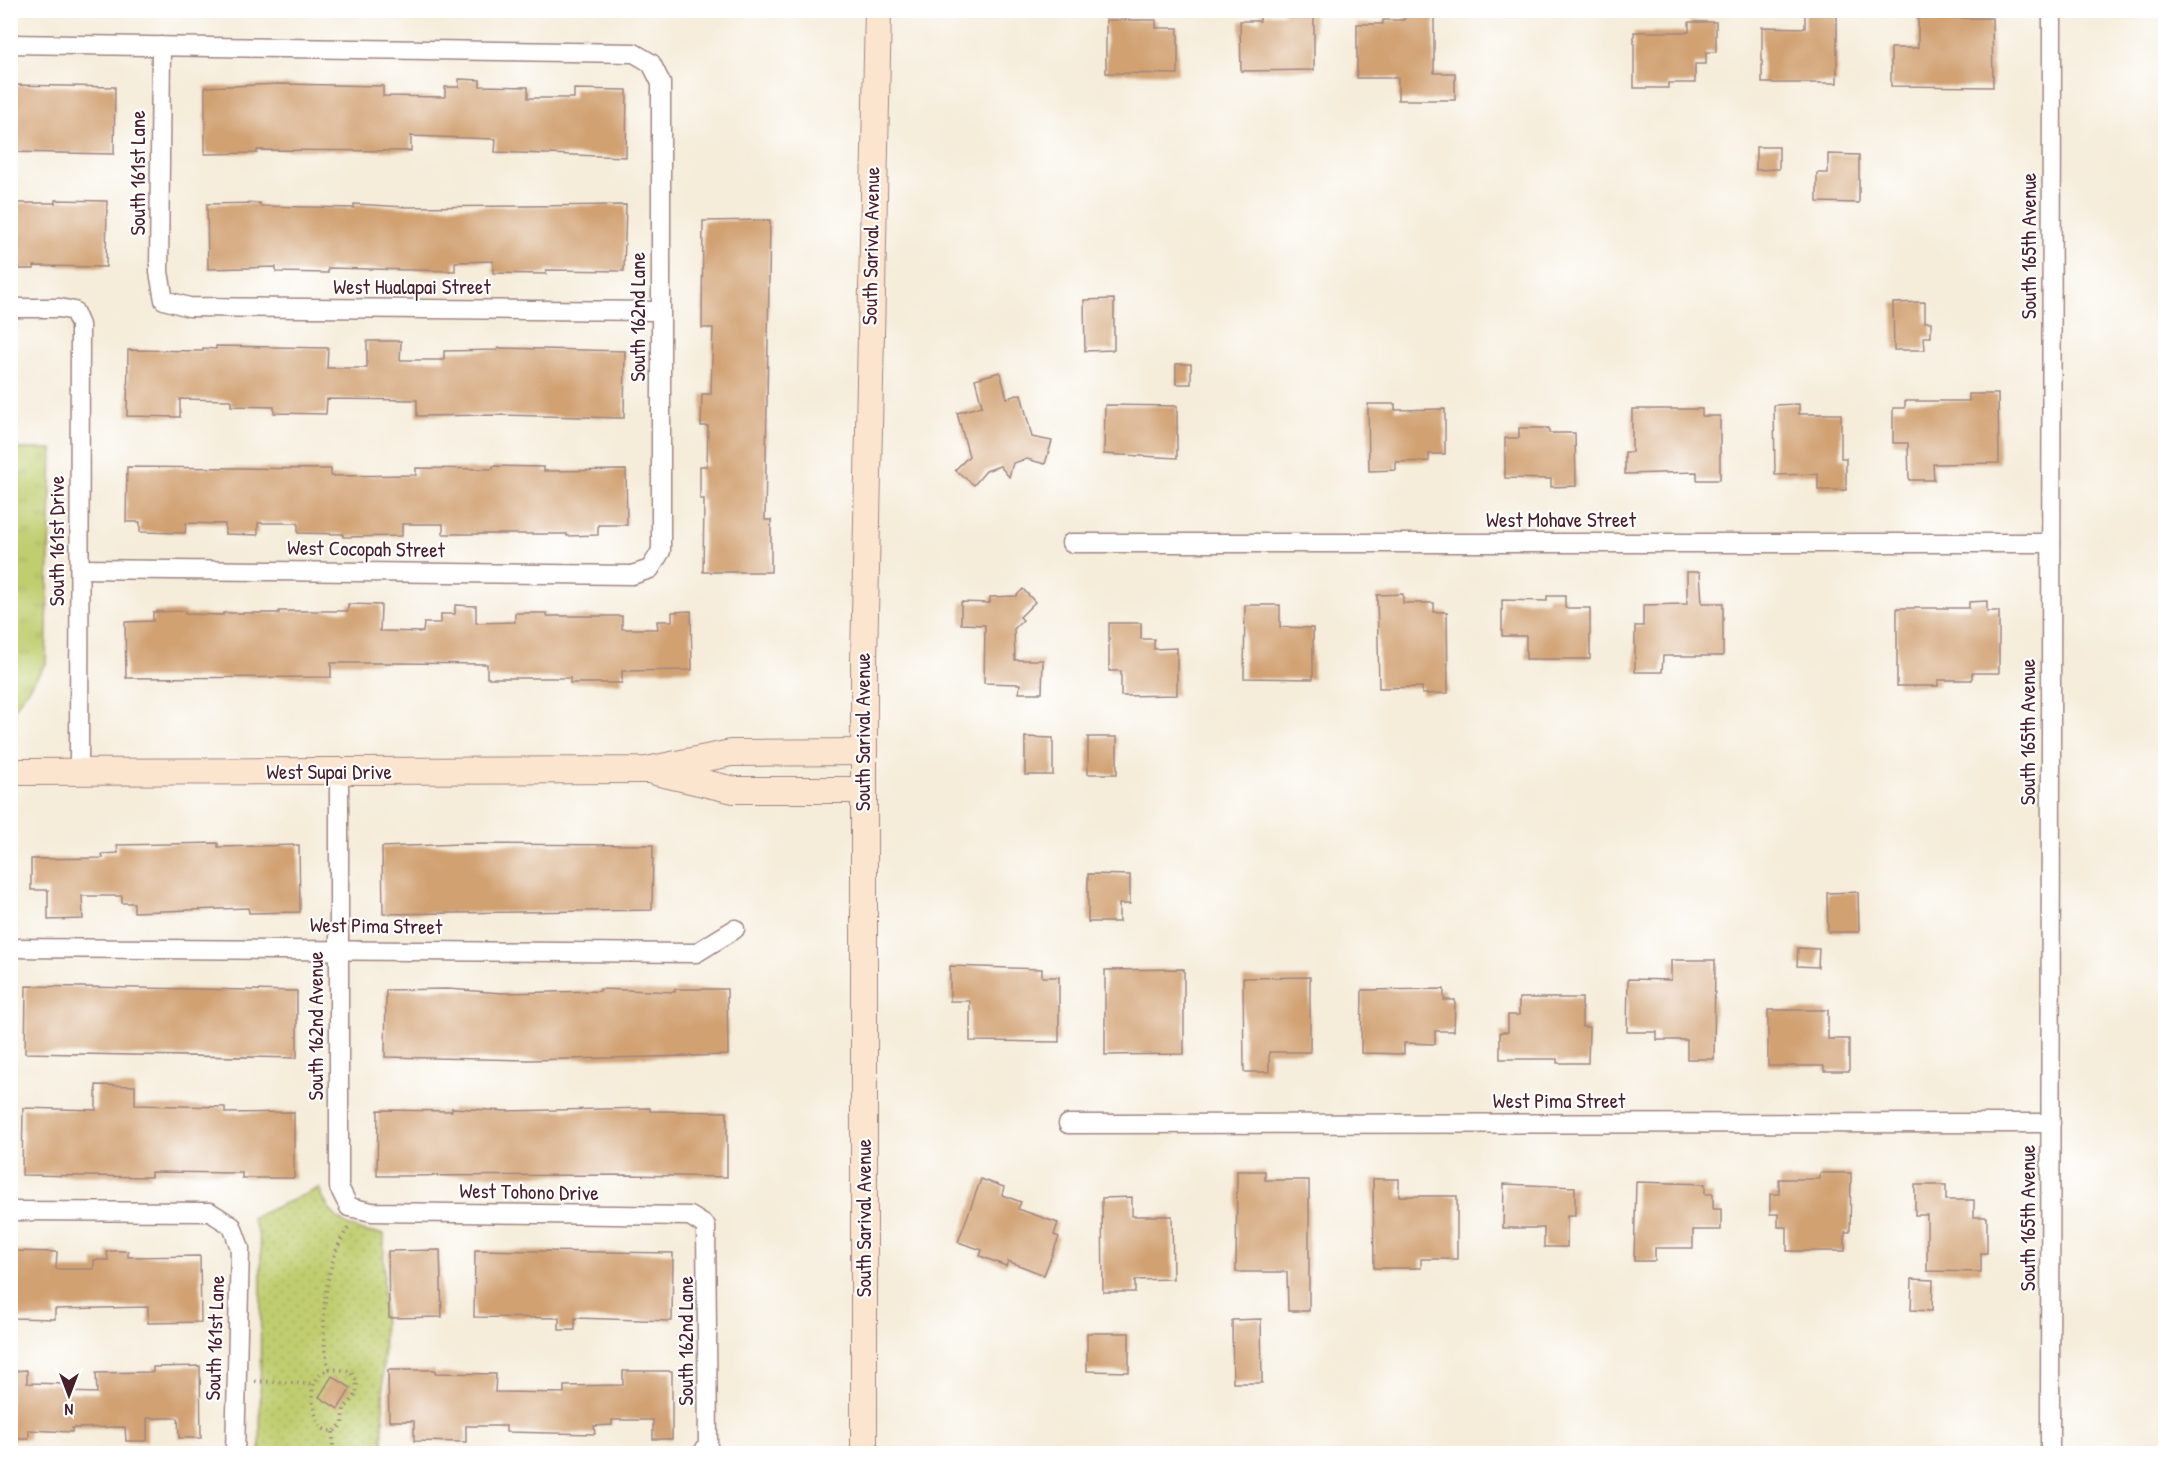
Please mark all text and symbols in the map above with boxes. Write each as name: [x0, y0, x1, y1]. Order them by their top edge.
street label: South 161st Lane: [123, 110, 152, 236]
street label: South Sarival Avenue: [855, 167, 886, 325]
street label: South 165th Avenue: [2014, 173, 2043, 319]
street label: South 162nd Lane: [623, 252, 652, 382]
street label: West Hualapai Street: [333, 272, 491, 301]
street label: South 161st Drive: [42, 476, 71, 606]
street label: West Mohave Street: [1486, 505, 1637, 534]
street label: West Cocopah Street: [287, 533, 446, 564]
street label: South Sarival Avenue: [848, 653, 877, 811]
street label: South 165th Avenue: [2013, 659, 2042, 805]
street label: West Supai Drive: [266, 757, 392, 786]
street label: West Pima Street: [310, 910, 443, 941]
street label: South 162nd Avenue: [301, 952, 330, 1100]
street label: West Pima Street: [1493, 1086, 1626, 1115]
street label: South Sarival Avenue: [849, 1139, 878, 1297]
street label: South 165th Avenue: [2013, 1145, 2042, 1291]
street label: West Tohono Drive: [459, 1176, 599, 1207]
street label: South 161st Lane: [198, 1275, 231, 1401]
street label: South 162nd Lane: [671, 1276, 700, 1406]
north arrow: [39, 1365, 99, 1425]
text: N: [64, 1399, 73, 1421]

